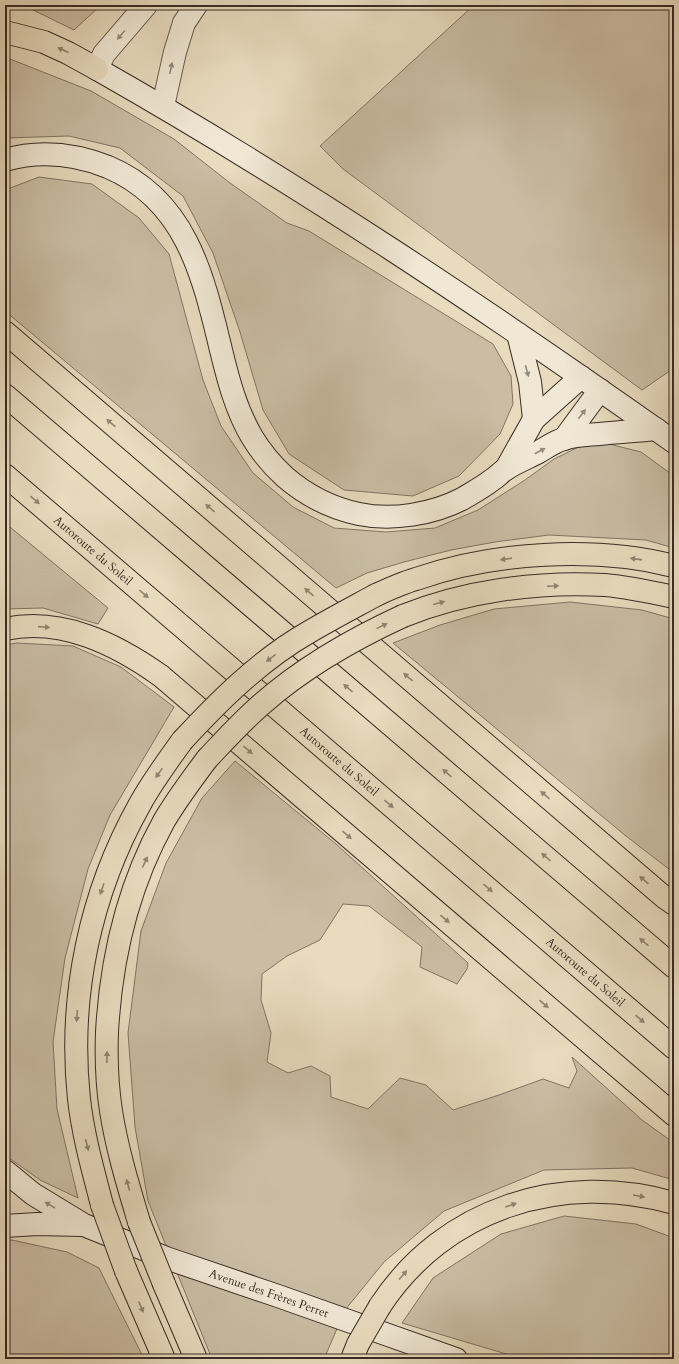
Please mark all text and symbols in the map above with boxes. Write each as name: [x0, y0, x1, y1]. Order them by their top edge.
one-way arrow: [116, 29, 125, 40]
one-way arrow: [57, 47, 68, 53]
one-way arrow: [169, 62, 175, 74]
one-way arrow: [525, 365, 531, 378]
one-way arrow: [578, 409, 586, 420]
one-way arrow: [107, 419, 116, 428]
one-way arrow: [534, 448, 546, 454]
one-way arrow: [29, 496, 40, 505]
one-way arrow: [205, 503, 215, 512]
street label: Autoroute du Soleil: [50, 512, 136, 589]
one-way arrow: [500, 556, 512, 562]
one-way arrow: [630, 556, 642, 562]
one-way arrow: [547, 582, 559, 589]
one-way arrow: [303, 588, 314, 597]
one-way arrow: [139, 589, 149, 598]
one-way arrow: [434, 600, 446, 606]
one-way arrow: [376, 623, 387, 629]
one-way arrow: [38, 624, 50, 631]
one-way arrow: [265, 654, 276, 662]
one-way arrow: [402, 672, 413, 681]
one-way arrow: [343, 684, 353, 693]
street label: Autoroute du Soleil: [296, 723, 382, 800]
one-way arrow: [243, 746, 253, 755]
one-way arrow: [155, 768, 163, 778]
one-way arrow: [441, 768, 452, 777]
one-way arrow: [540, 790, 550, 799]
one-way arrow: [384, 799, 394, 808]
one-way arrow: [341, 830, 352, 839]
one-way arrow: [540, 853, 551, 862]
one-way arrow: [142, 857, 148, 868]
one-way arrow: [638, 875, 649, 884]
one-way arrow: [99, 884, 105, 896]
one-way arrow: [482, 884, 493, 893]
one-way arrow: [440, 915, 451, 924]
street label: Autoroute du Soleil: [542, 934, 628, 1010]
one-way arrow: [639, 937, 650, 946]
one-way arrow: [539, 999, 549, 1008]
one-way arrow: [74, 1010, 81, 1022]
one-way arrow: [634, 1014, 645, 1023]
one-way arrow: [104, 1050, 110, 1063]
one-way arrow: [85, 1139, 91, 1152]
one-way arrow: [125, 1178, 131, 1190]
one-way arrow: [633, 1193, 645, 1199]
one-way arrow: [45, 1201, 55, 1209]
one-way arrow: [505, 1202, 517, 1208]
street label: Avenue des Frères Perret: [207, 1265, 331, 1321]
one-way arrow: [398, 1271, 407, 1280]
one-way arrow: [138, 1301, 144, 1313]

